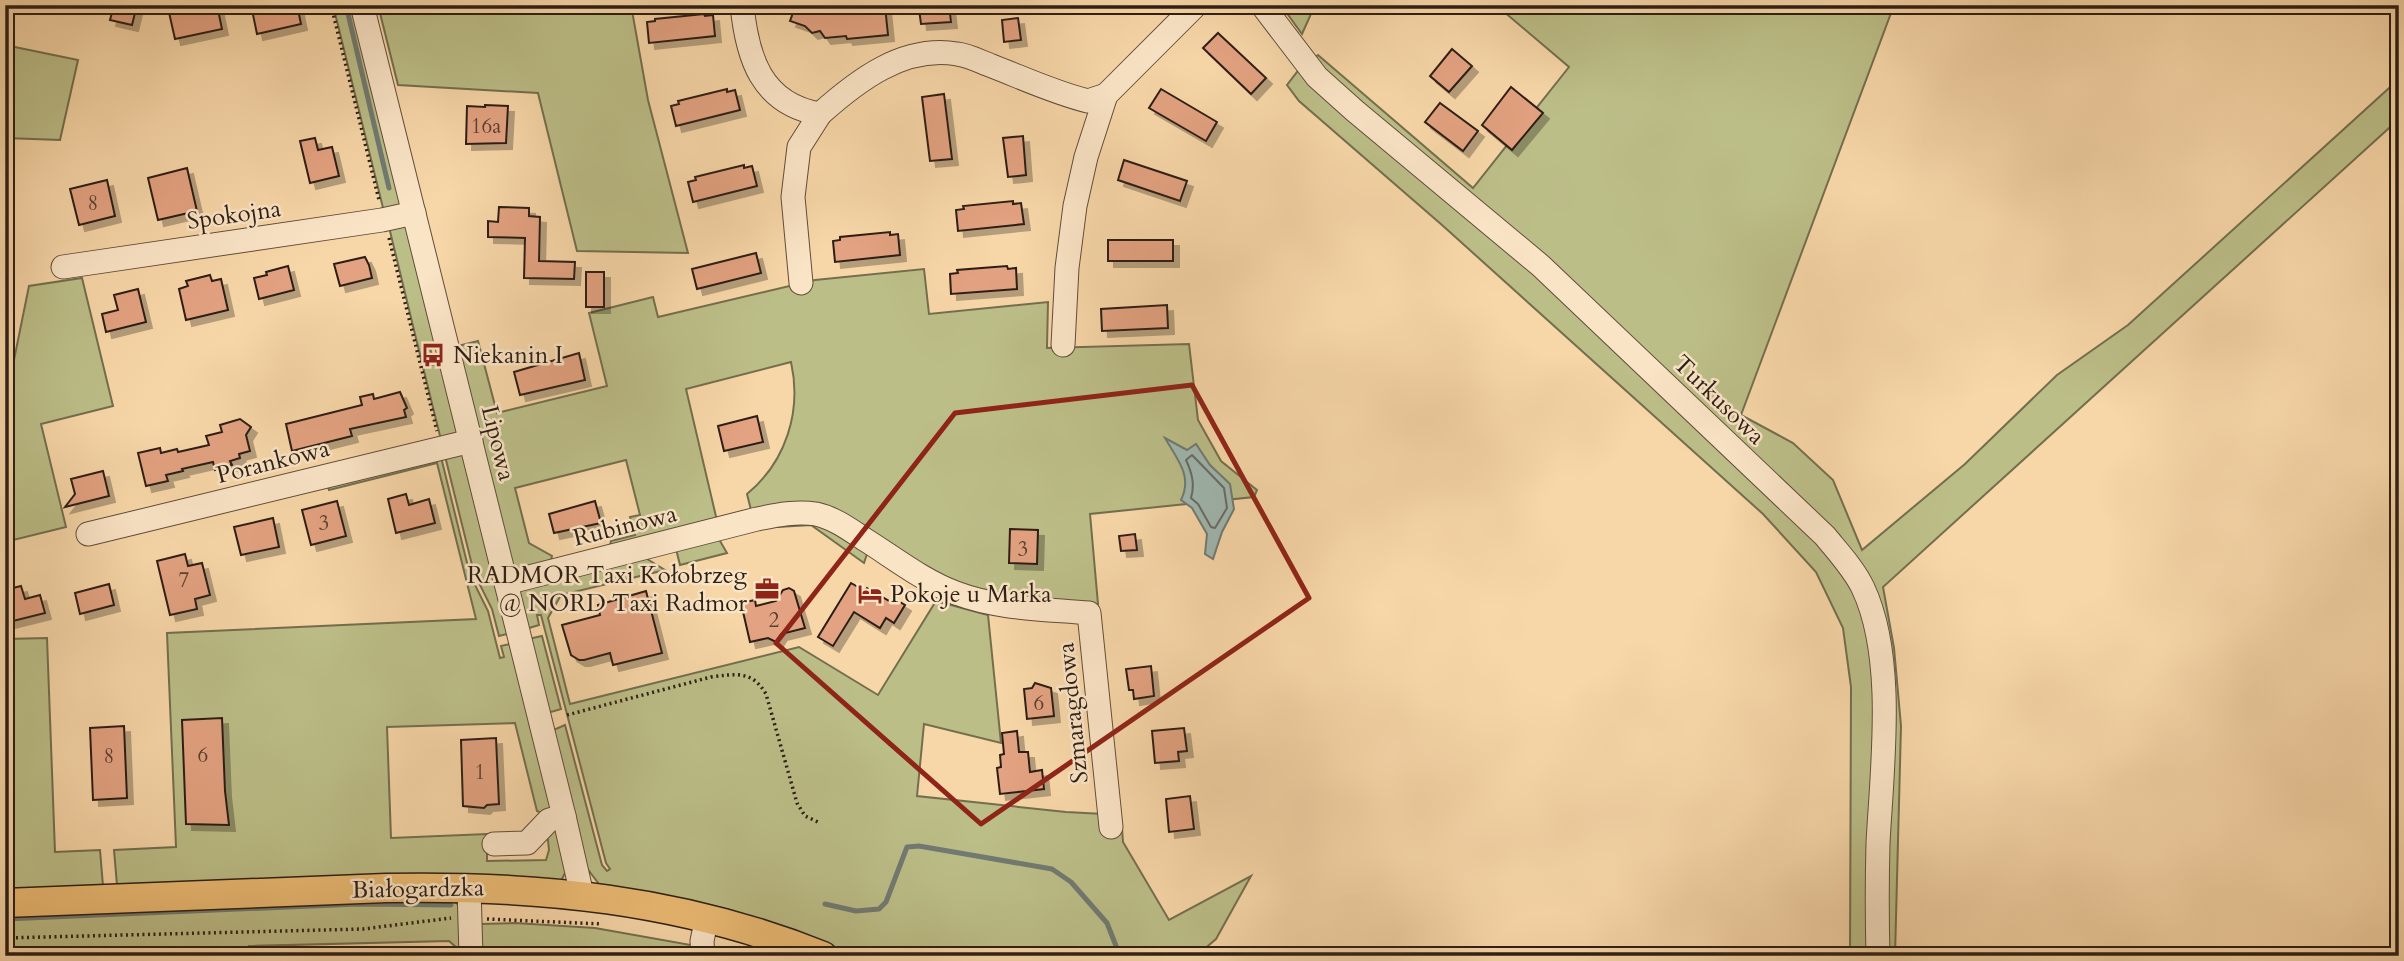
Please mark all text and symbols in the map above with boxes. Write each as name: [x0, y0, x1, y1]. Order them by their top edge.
house number: 16a: [471, 112, 501, 141]
house number: 8: [88, 189, 98, 218]
street label: Spokojna: [185, 192, 284, 238]
place label: Niekanin I: [453, 339, 563, 372]
bus stop icon: Niekanin I: [419, 341, 447, 369]
street label: Turkusowa: [1666, 348, 1773, 453]
street label: Lipowa: [473, 402, 523, 485]
street label: Porankowa: [213, 432, 334, 492]
street label: Rubinowa: [570, 497, 681, 555]
house number: 3: [319, 509, 329, 538]
house number: 3: [1018, 535, 1028, 564]
place label: RADMOR Taxi Kołobrzeg @ NORD Taxi Radmor: [467, 559, 748, 620]
house number: 7: [179, 566, 190, 595]
office icon: RADMOR Taxi Kołobrzeg @ NORD Taxi Radmor: [753, 575, 781, 603]
place label: Pokoje u Marka: [890, 578, 1052, 611]
hotel icon: Pokoje u Marka: [856, 580, 884, 608]
house number: 2: [769, 606, 780, 635]
street label: Szmaragdowa: [1049, 640, 1097, 785]
house number: 6: [1034, 689, 1044, 718]
house number: 6: [198, 741, 208, 770]
house number: 8: [104, 742, 114, 771]
house number: 1: [475, 758, 485, 787]
street label: Białogardzka: [352, 871, 485, 907]

